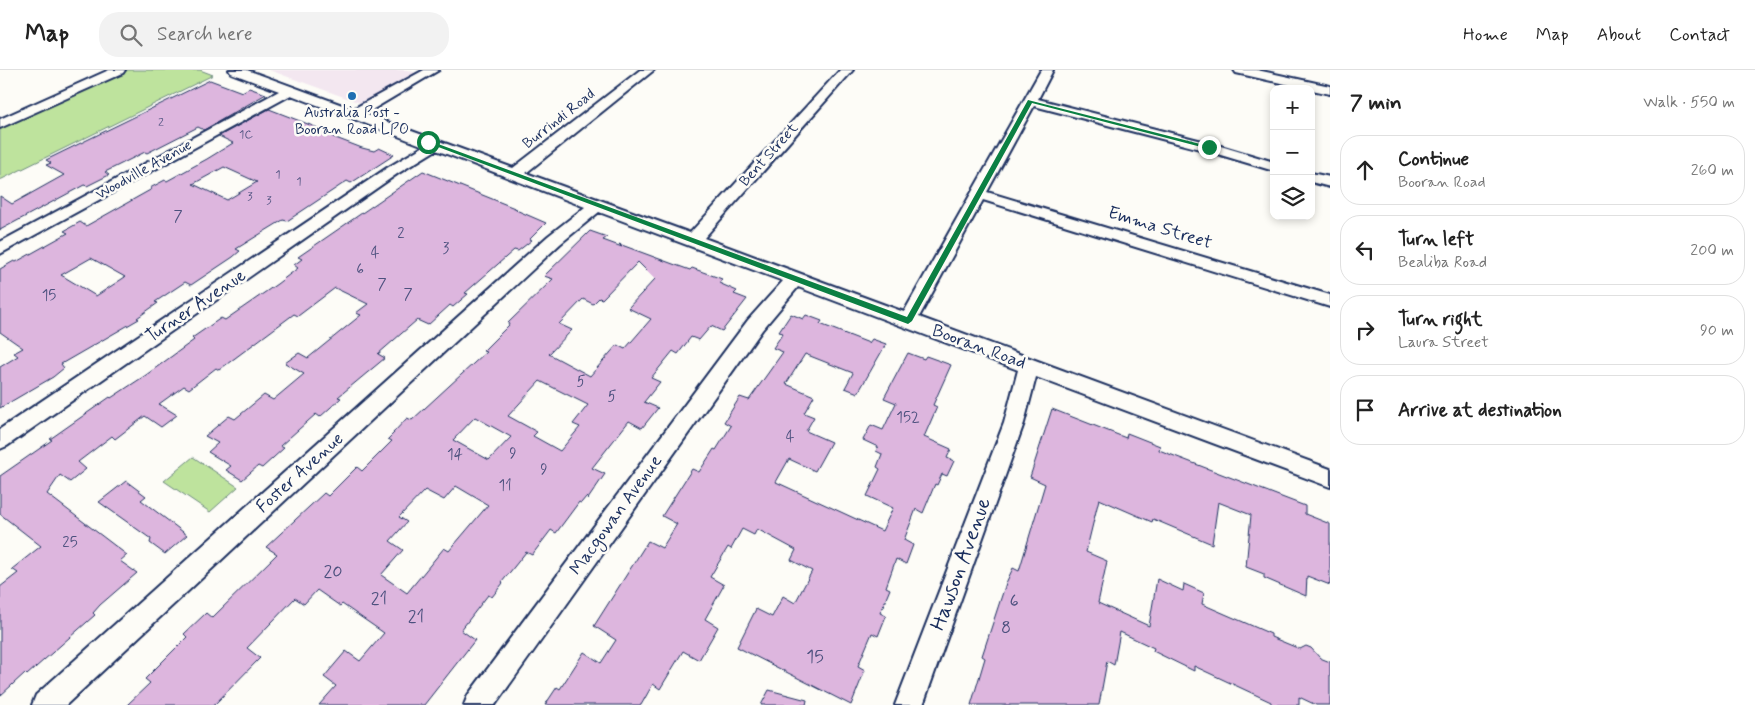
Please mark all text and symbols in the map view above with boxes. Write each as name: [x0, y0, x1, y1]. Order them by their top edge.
search box: [99, 12, 449, 57]
text: Map: [25, 19, 69, 50]
icon: search: [117, 21, 145, 49]
text: Search here: [157, 22, 253, 47]
text: Home: [1463, 23, 1508, 47]
text: Map: [1536, 23, 1569, 47]
text: About: [1597, 23, 1641, 47]
text: Contact: [1669, 23, 1730, 47]
street label: Burrindi Road: [519, 84, 600, 154]
map controls: [1270, 85, 1315, 220]
button: +: [1270, 85, 1315, 130]
text: 7 min: [1350, 89, 1402, 117]
marker: Australia Post - Booran Road LPO: [346, 90, 358, 102]
text: Walk · 550 m: [1643, 92, 1735, 113]
place label: Australia Post - Booran Road LPO: [295, 103, 409, 140]
house number: 2: [158, 115, 164, 131]
street label: Bent Street: [735, 119, 803, 191]
house number: 1C: [239, 127, 253, 143]
button: −: [1270, 130, 1315, 175]
route start: [417, 131, 440, 154]
street label: Woodville Avenue: [92, 135, 196, 205]
route end: [1198, 136, 1221, 159]
text: Continue: [1398, 147, 1469, 172]
icon: ahead: [1351, 156, 1379, 184]
text: 260 m: [1691, 160, 1734, 181]
house number: 1: [275, 167, 281, 183]
text: Booran Road: [1398, 172, 1486, 193]
house number: 1: [296, 174, 302, 190]
button: layers: [1270, 175, 1315, 220]
house number: 3: [247, 189, 253, 205]
house number: 3: [266, 193, 272, 209]
street label: Emma Street: [1105, 201, 1215, 255]
house number: 7: [173, 207, 183, 227]
house number: 2: [397, 224, 405, 244]
text: Turn left: [1398, 227, 1474, 252]
icon: left: [1351, 236, 1379, 264]
house number: 3: [443, 239, 450, 259]
text: 200 m: [1690, 240, 1734, 261]
house number: 4: [371, 243, 380, 263]
text: Bealiba Road: [1398, 252, 1487, 273]
house number: 6: [356, 260, 364, 280]
street label: Turner Avenue: [141, 264, 251, 348]
house number: 7: [377, 275, 387, 295]
house number: 7: [403, 285, 413, 305]
house number: 15: [42, 286, 56, 306]
text: Turn right: [1398, 307, 1482, 332]
icon: right: [1351, 316, 1379, 344]
street label: Booran Road: [929, 319, 1029, 375]
text: 90 m: [1700, 320, 1734, 341]
text: Laura Street: [1398, 332, 1489, 353]
house number: 5: [576, 372, 586, 392]
house number: 5: [607, 387, 617, 407]
icon: arrive: [1351, 396, 1379, 424]
text: Arrive at destination: [1398, 398, 1562, 423]
house number: 152: [896, 408, 920, 428]
street label: Foster Avenue: [251, 427, 349, 519]
house number: 4: [786, 427, 795, 447]
house number: 9: [509, 444, 517, 464]
house number: 14: [447, 445, 463, 465]
street label: Macgowan Avenue: [564, 450, 669, 581]
house number: 9: [540, 460, 548, 480]
house number: 11: [498, 476, 512, 496]
street label: Hawson Avenue: [924, 494, 998, 634]
house number: 25: [62, 533, 78, 553]
house number: 20: [323, 560, 343, 584]
house number: 21: [371, 587, 387, 611]
house number: 6: [1009, 589, 1019, 613]
house number: 21: [408, 605, 424, 629]
house number: 8: [1001, 616, 1011, 640]
house number: 15: [806, 645, 824, 669]

